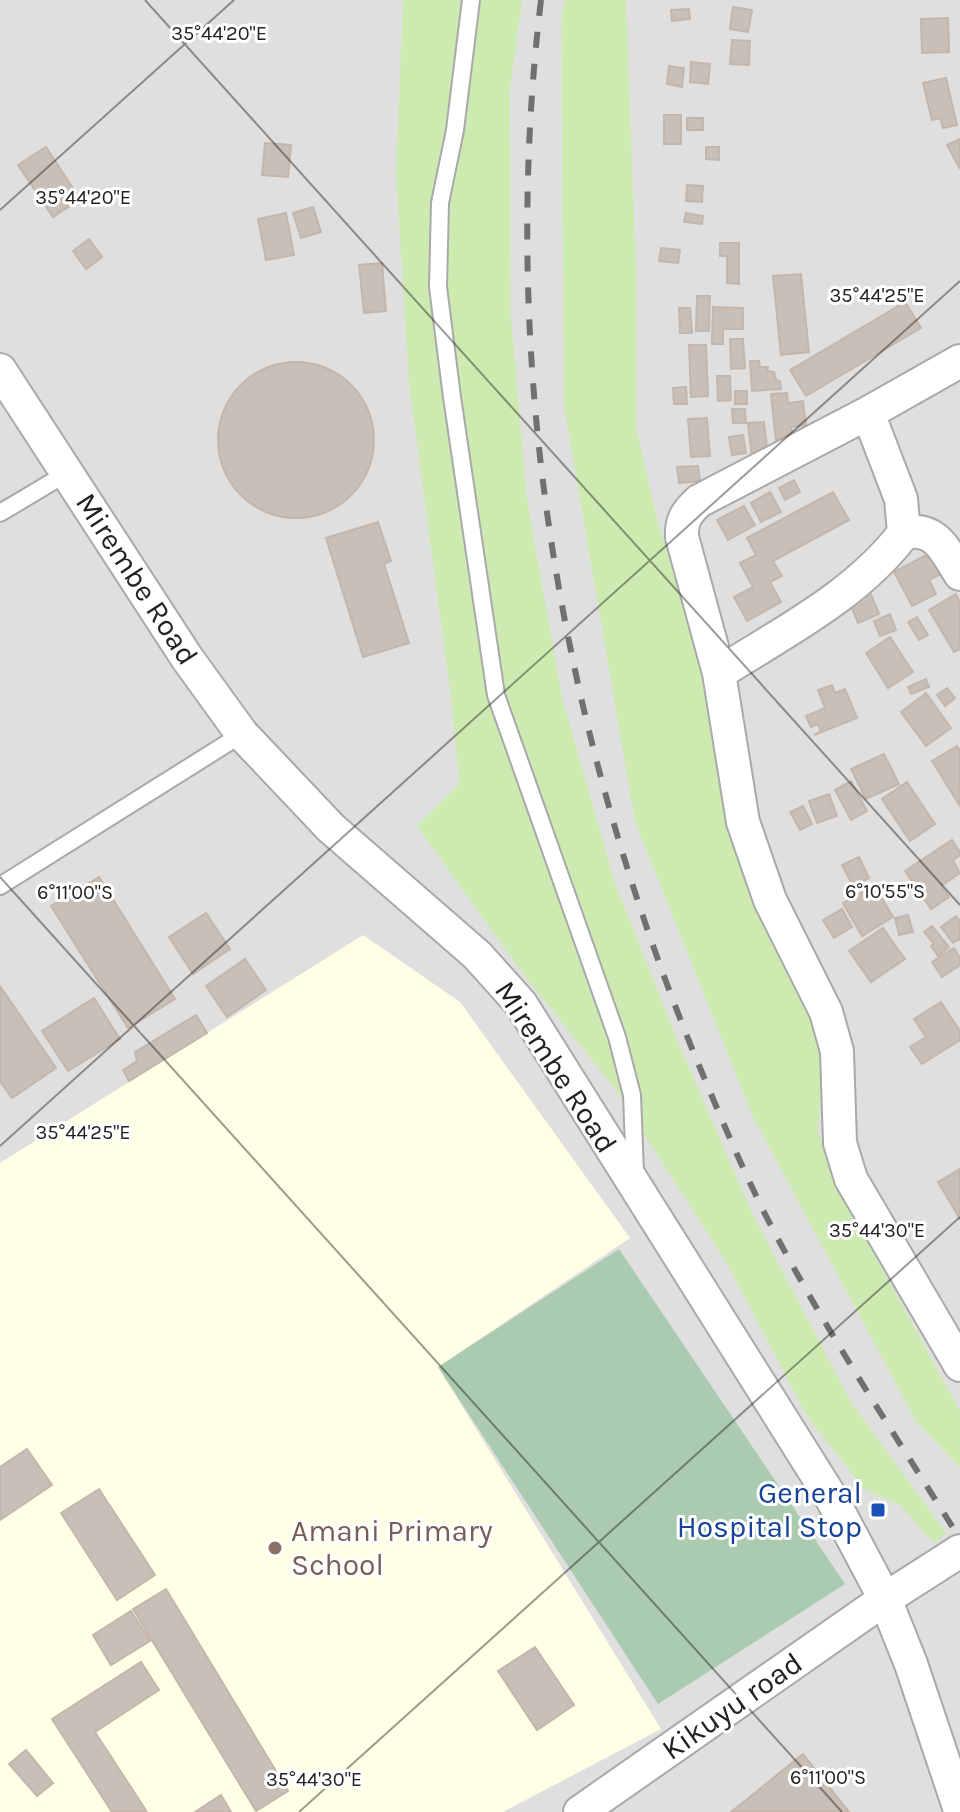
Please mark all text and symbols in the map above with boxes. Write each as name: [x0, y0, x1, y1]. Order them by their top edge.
text: 35°44'20"E: [171, 22, 267, 45]
text: 35°44'20"E: [35, 186, 131, 209]
text: 35°44'25"E: [829, 284, 925, 307]
street label: Mirembe Road: [68, 486, 206, 672]
text: 6°10'55"S: [845, 880, 925, 903]
text: 6°11'00"S: [37, 881, 113, 904]
street label: Mirembe Road: [487, 974, 625, 1160]
text: 35°44'25"E: [35, 1121, 131, 1144]
text: 35°44'30"E: [829, 1219, 925, 1242]
place label: General Hospital Stop: [677, 1475, 862, 1545]
marker: General Hospital Stop: [869, 1501, 887, 1519]
place label: Amani Primary School: [291, 1513, 493, 1583]
marker: Amani Primary School: [266, 1539, 284, 1557]
street label: Kikuyu road: [655, 1644, 809, 1768]
text: 6°11'00"S: [790, 1766, 866, 1789]
text: 35°44'30"E: [266, 1768, 362, 1791]

